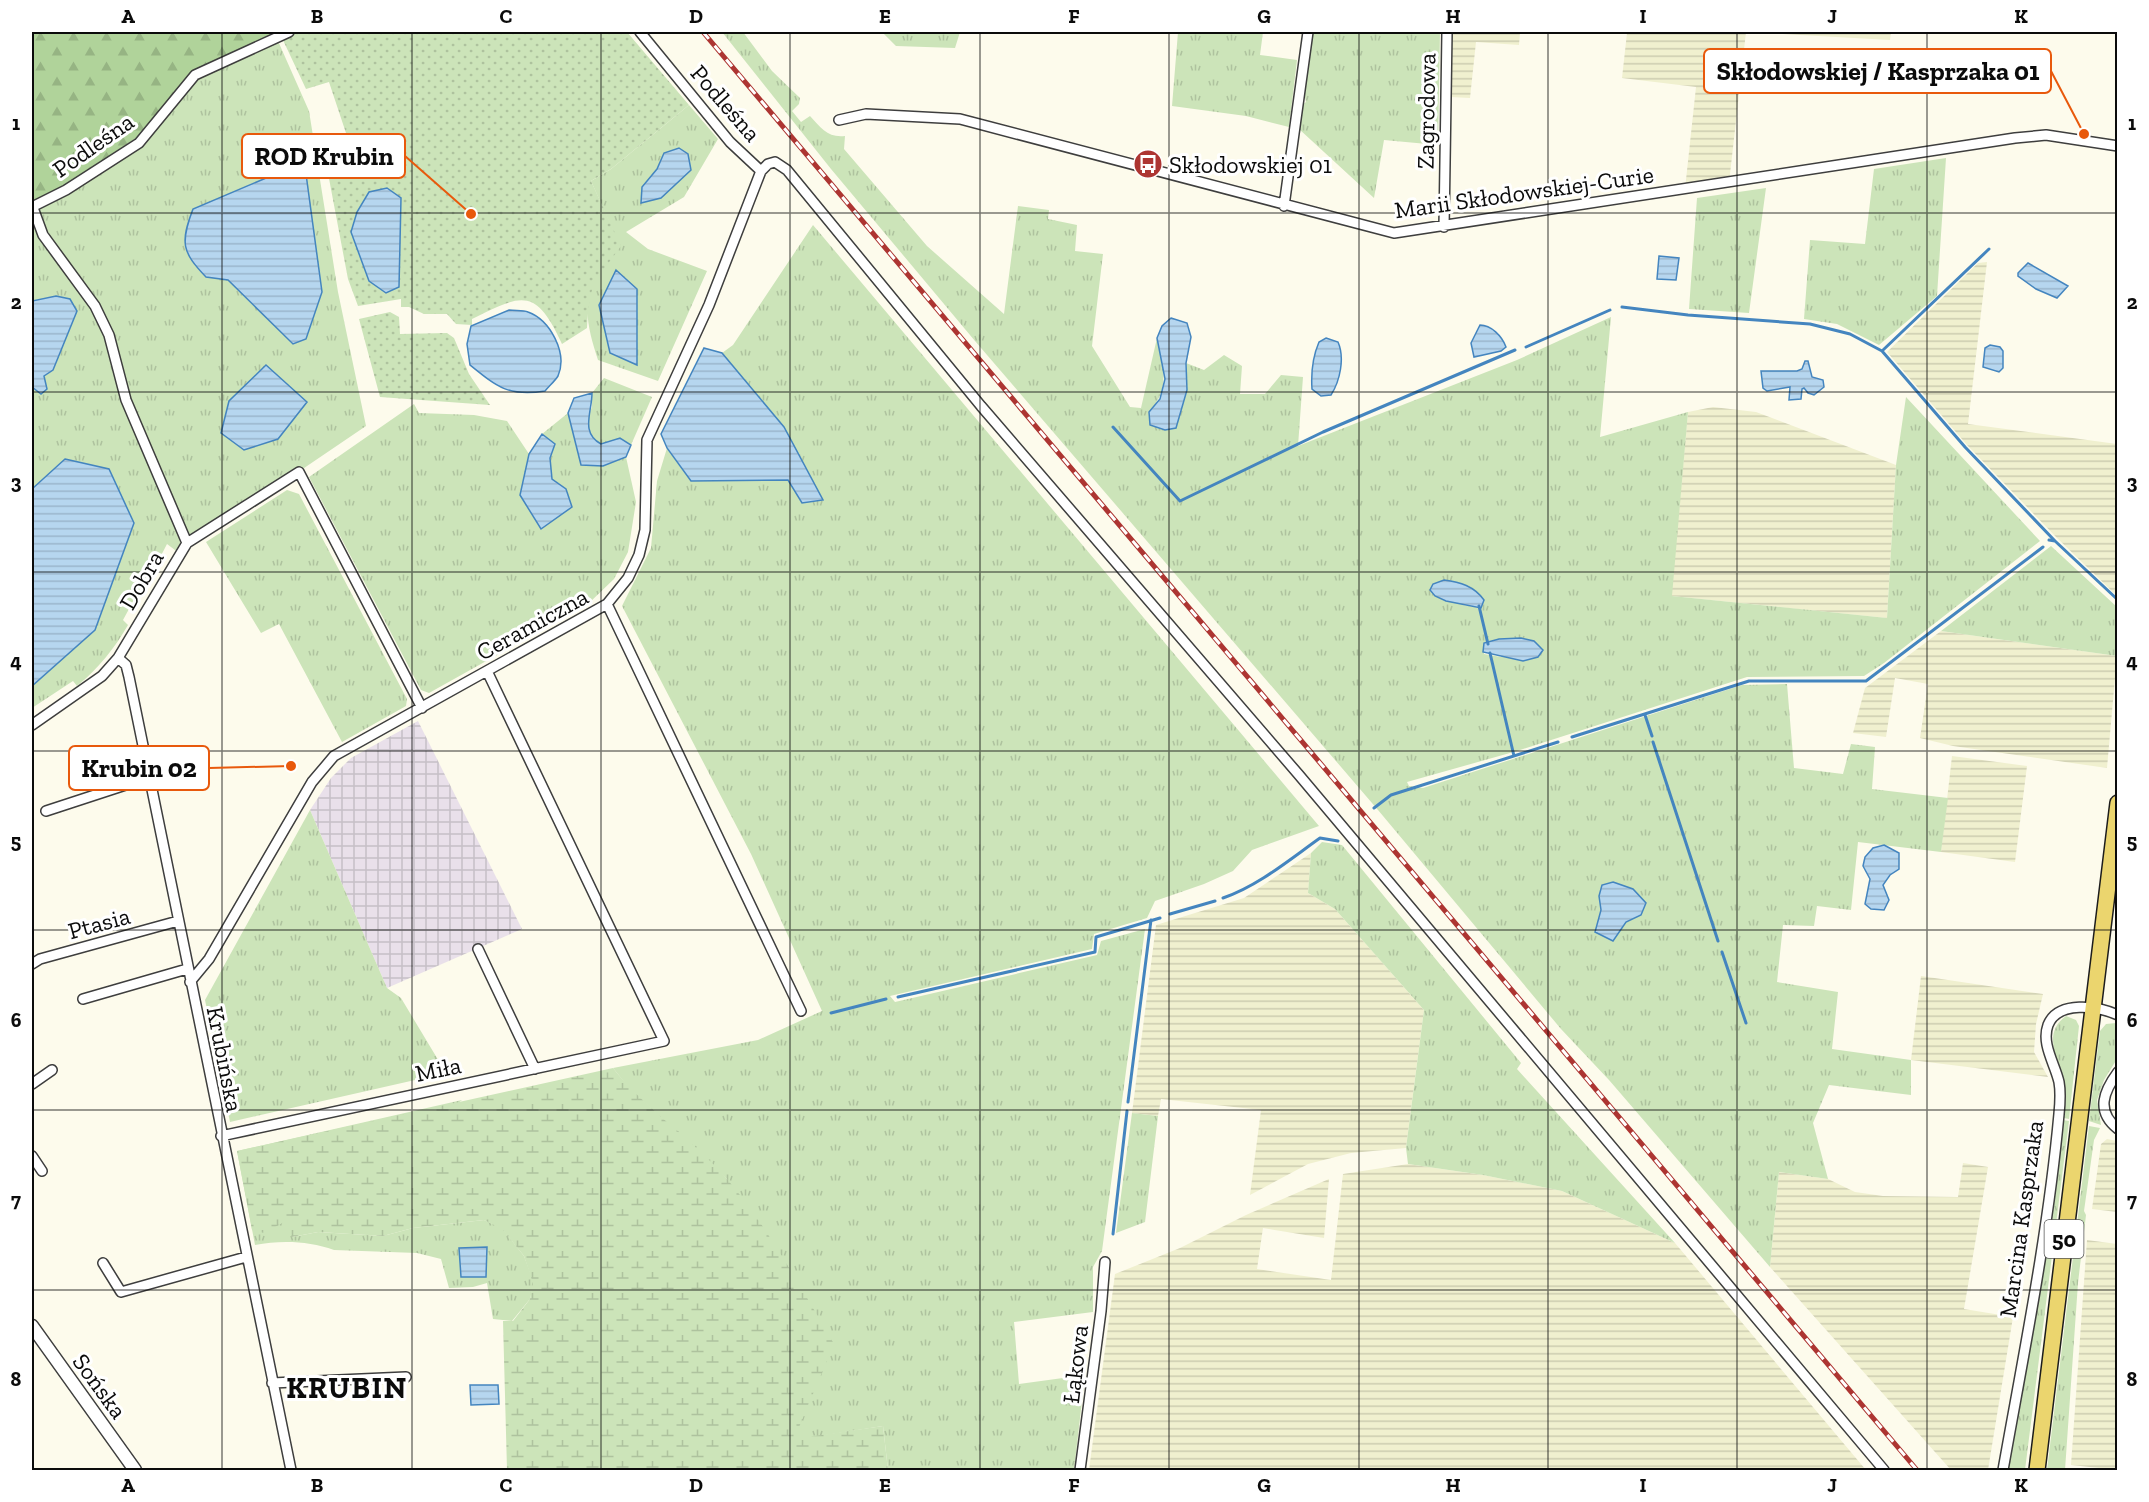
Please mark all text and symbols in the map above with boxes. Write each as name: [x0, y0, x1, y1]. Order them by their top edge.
text: A: [121, 4, 135, 28]
text: B: [311, 4, 323, 28]
text: C: [500, 4, 513, 28]
text: D: [689, 4, 703, 28]
text: E: [879, 4, 891, 28]
text: F: [1068, 4, 1080, 28]
text: G: [1257, 4, 1271, 28]
text: H: [1445, 4, 1461, 28]
text: I: [1639, 4, 1647, 28]
text: J: [1827, 4, 1837, 28]
text: K: [2014, 4, 2028, 28]
callout: Skłodowskiej / Kasprzaka 01: [1704, 49, 2051, 93]
street label: Zagrodowa: [1410, 52, 1442, 169]
text: Skłodowskiej / Kasprzaka 01: [1716, 55, 2040, 87]
street label: Podleśna: [685, 59, 767, 148]
street label: Podleśna: [47, 106, 139, 183]
text: 1: [12, 111, 20, 135]
text: 1: [2128, 111, 2136, 135]
callout: ROD Krubin: [242, 134, 405, 178]
text: ROD Krubin: [254, 140, 394, 172]
bus stop icon: Skłodowskiej 01: [1132, 148, 1164, 180]
place label: Skłodowskiej 01: [1169, 150, 1332, 179]
street label: Marii Skłodowskiej-Curie: [1393, 159, 1655, 225]
text: 2: [11, 290, 22, 314]
text: 2: [2127, 290, 2138, 314]
text: 3: [11, 470, 22, 494]
text: 3: [2127, 470, 2138, 494]
street label: Dobra: [113, 545, 170, 615]
street label: Ceramiczna: [471, 581, 593, 667]
text: 4: [10, 649, 22, 673]
text: 4: [2126, 649, 2138, 673]
callout: Krubin 02: [69, 746, 209, 790]
text: Krubin 02: [81, 752, 197, 784]
text: 5: [11, 829, 21, 853]
text: 5: [2127, 829, 2137, 853]
street label: Ptasia: [65, 901, 134, 945]
street label: Krubińska: [201, 1004, 250, 1115]
text: 6: [11, 1008, 22, 1032]
text: 6: [2127, 1008, 2138, 1032]
street label: Miła: [412, 1050, 464, 1088]
street label: Marcina Kasprzaka: [1993, 1118, 2049, 1319]
text: 7: [11, 1188, 21, 1212]
text: 7: [2127, 1188, 2137, 1212]
road number: 50: [2044, 1220, 2084, 1258]
street label: Łąkowa: [1056, 1323, 1094, 1405]
street label: Sońska: [67, 1348, 134, 1425]
text: 8: [11, 1367, 22, 1391]
text: 8: [2127, 1367, 2138, 1391]
district label: KRUBIN: [286, 1370, 408, 1406]
text: A: [121, 1473, 135, 1497]
text: B: [311, 1473, 323, 1497]
text: C: [500, 1473, 513, 1497]
text: D: [689, 1473, 703, 1497]
text: E: [879, 1473, 891, 1497]
text: F: [1068, 1473, 1080, 1497]
text: G: [1257, 1473, 1271, 1497]
text: H: [1445, 1473, 1461, 1497]
text: I: [1639, 1473, 1647, 1497]
text: J: [1827, 1473, 1837, 1497]
text: K: [2014, 1473, 2028, 1497]

